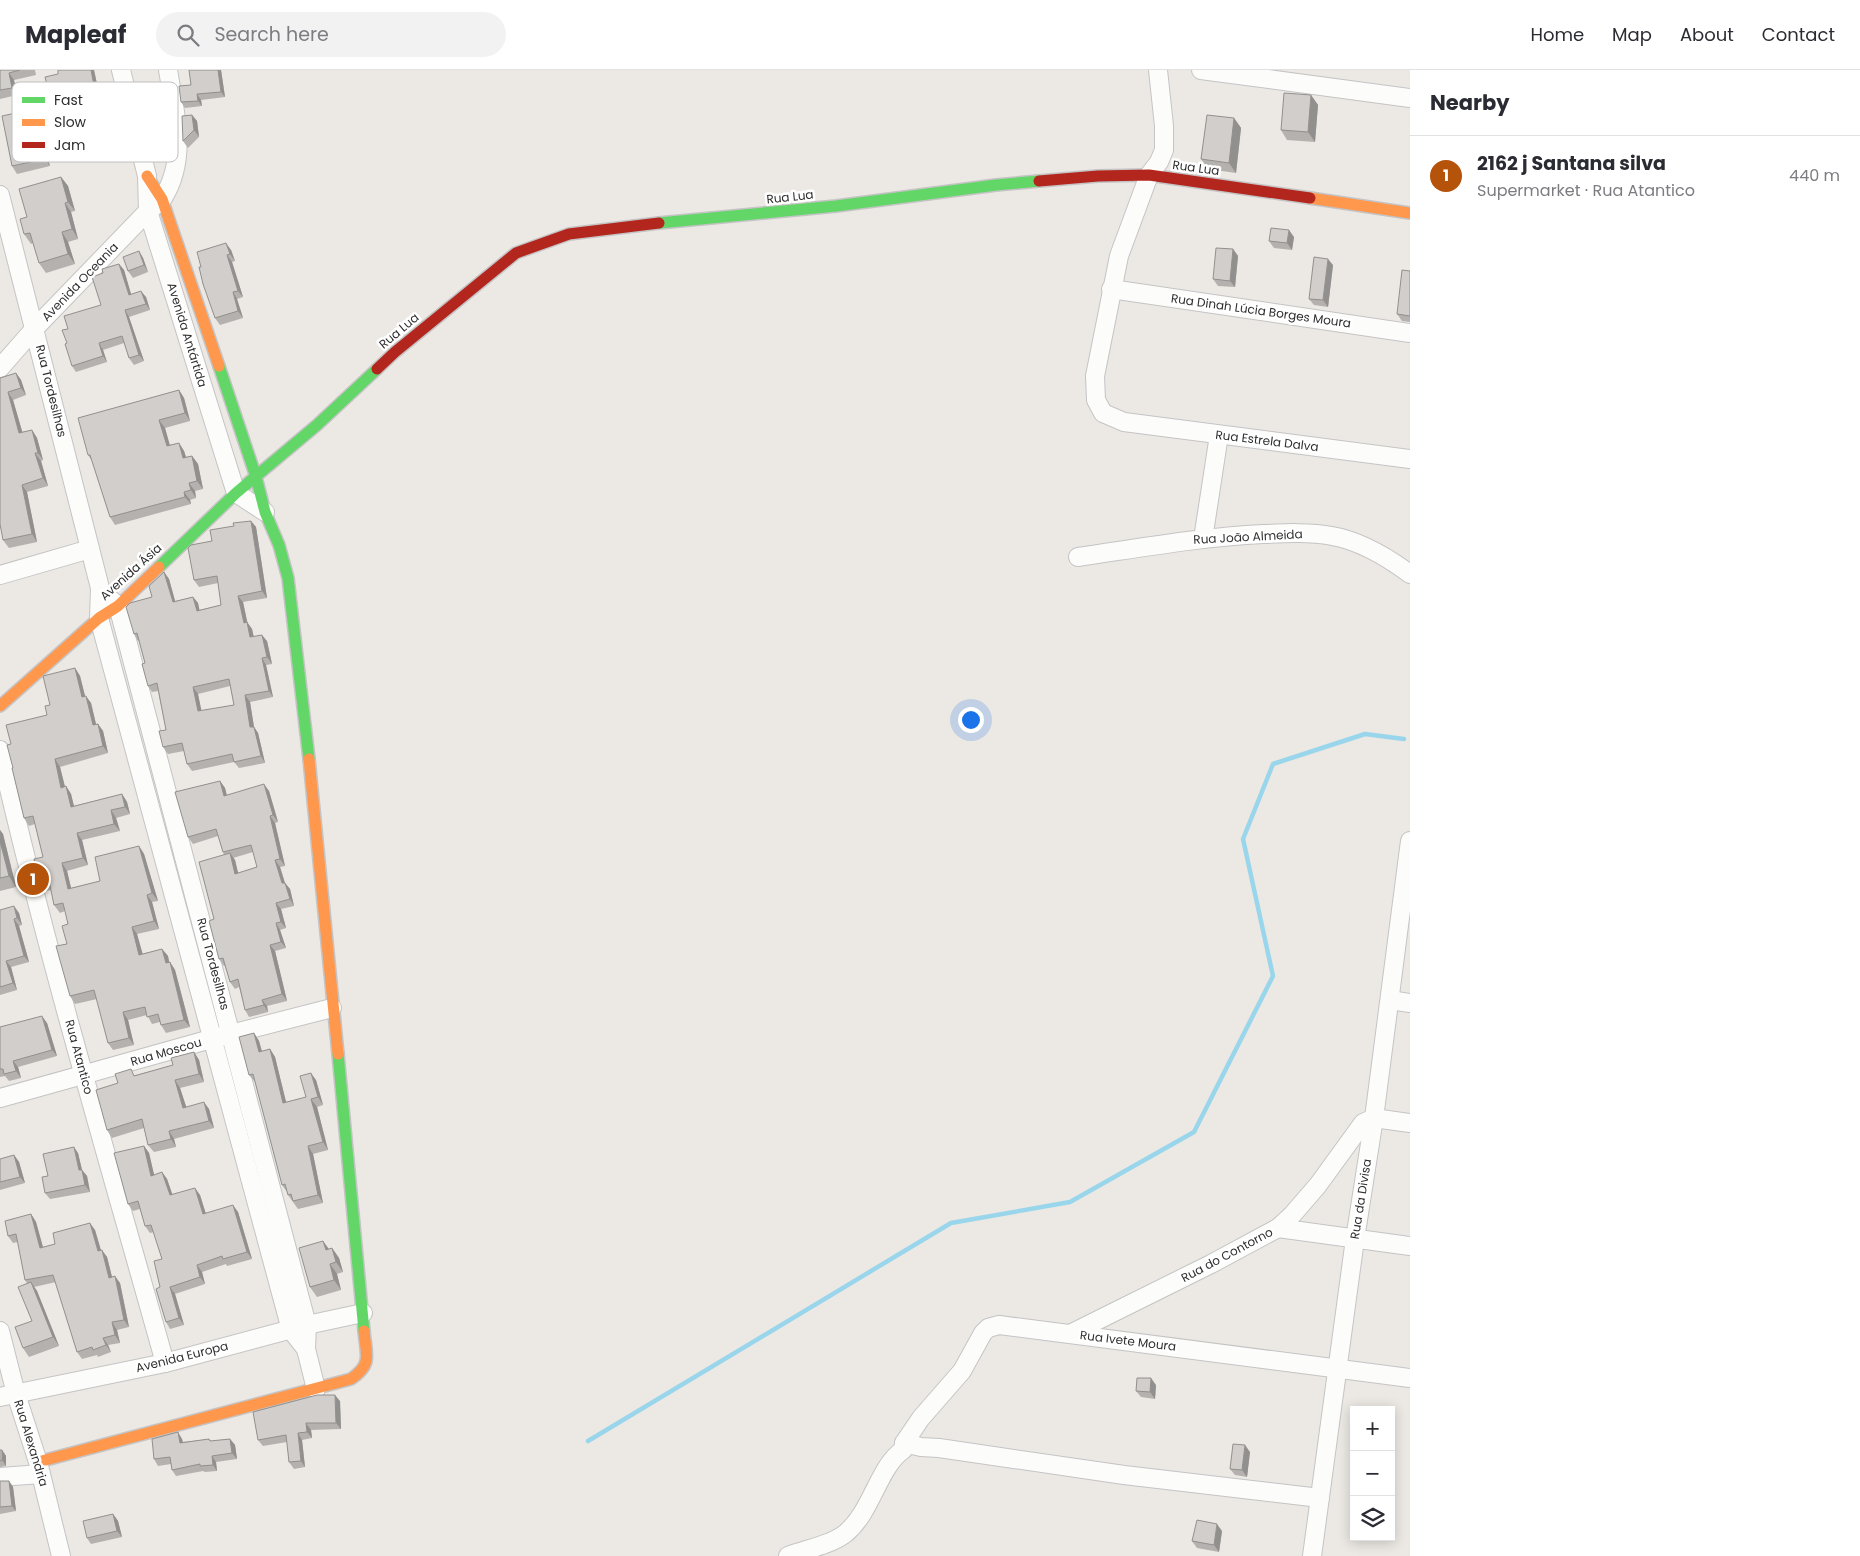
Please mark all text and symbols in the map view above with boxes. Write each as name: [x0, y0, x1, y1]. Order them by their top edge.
search box: [156, 12, 506, 57]
text: Mapleaf: [25, 18, 126, 51]
icon: search: [174, 21, 202, 49]
text: Search here: [214, 21, 329, 48]
text: Home: [1530, 22, 1584, 47]
text: Map: [1612, 22, 1652, 47]
text: About: [1680, 22, 1734, 47]
text: Contact: [1762, 22, 1835, 47]
legend: [12, 82, 178, 162]
text: Nearby: [1430, 88, 1510, 117]
text: Fast: [54, 90, 83, 110]
text: Slow: [54, 112, 87, 132]
text: Jam: [54, 135, 85, 155]
text: 2162 j Santana silva: [1477, 150, 1666, 177]
street label: Rua Lua: [1171, 156, 1221, 179]
text: 1: [1443, 164, 1449, 187]
text: 440 m: [1789, 164, 1840, 187]
text: Supermarket · Rua Atantico: [1477, 179, 1695, 202]
street label: Rua Lua: [766, 186, 814, 207]
street label: Avenida Oceania: [38, 239, 122, 325]
street label: Avenida Antártida: [163, 280, 211, 389]
street label: Rua Dinah Lúcia Borges Moura: [1170, 289, 1352, 332]
street label: Rua Lua: [375, 309, 422, 352]
street label: Rua Tordesilhas: [32, 343, 71, 439]
street label: Rua Estrela Dalva: [1215, 426, 1320, 455]
street label: Rua João Almeida: [1193, 525, 1303, 548]
street label: Avenida Ásia: [96, 539, 165, 604]
your location: [958, 707, 984, 733]
pin: 1: [17, 860, 49, 898]
street label: Rua Tordesilhas: [193, 916, 234, 1012]
street label: Rua Atantico: [61, 1018, 98, 1096]
street label: Rua Moscou: [128, 1033, 203, 1070]
street label: Rua da Divisa: [1346, 1157, 1375, 1240]
street label: Rua do Contorno: [1178, 1223, 1276, 1286]
street label: Rua Ivete Moura: [1079, 1326, 1177, 1355]
street label: Avenida Europa: [134, 1337, 230, 1376]
street label: Rua Alexandria: [10, 1397, 53, 1488]
map controls: [1350, 1406, 1395, 1541]
button: +: [1350, 1406, 1395, 1451]
button: −: [1350, 1451, 1395, 1496]
button: layers: [1350, 1496, 1395, 1541]

